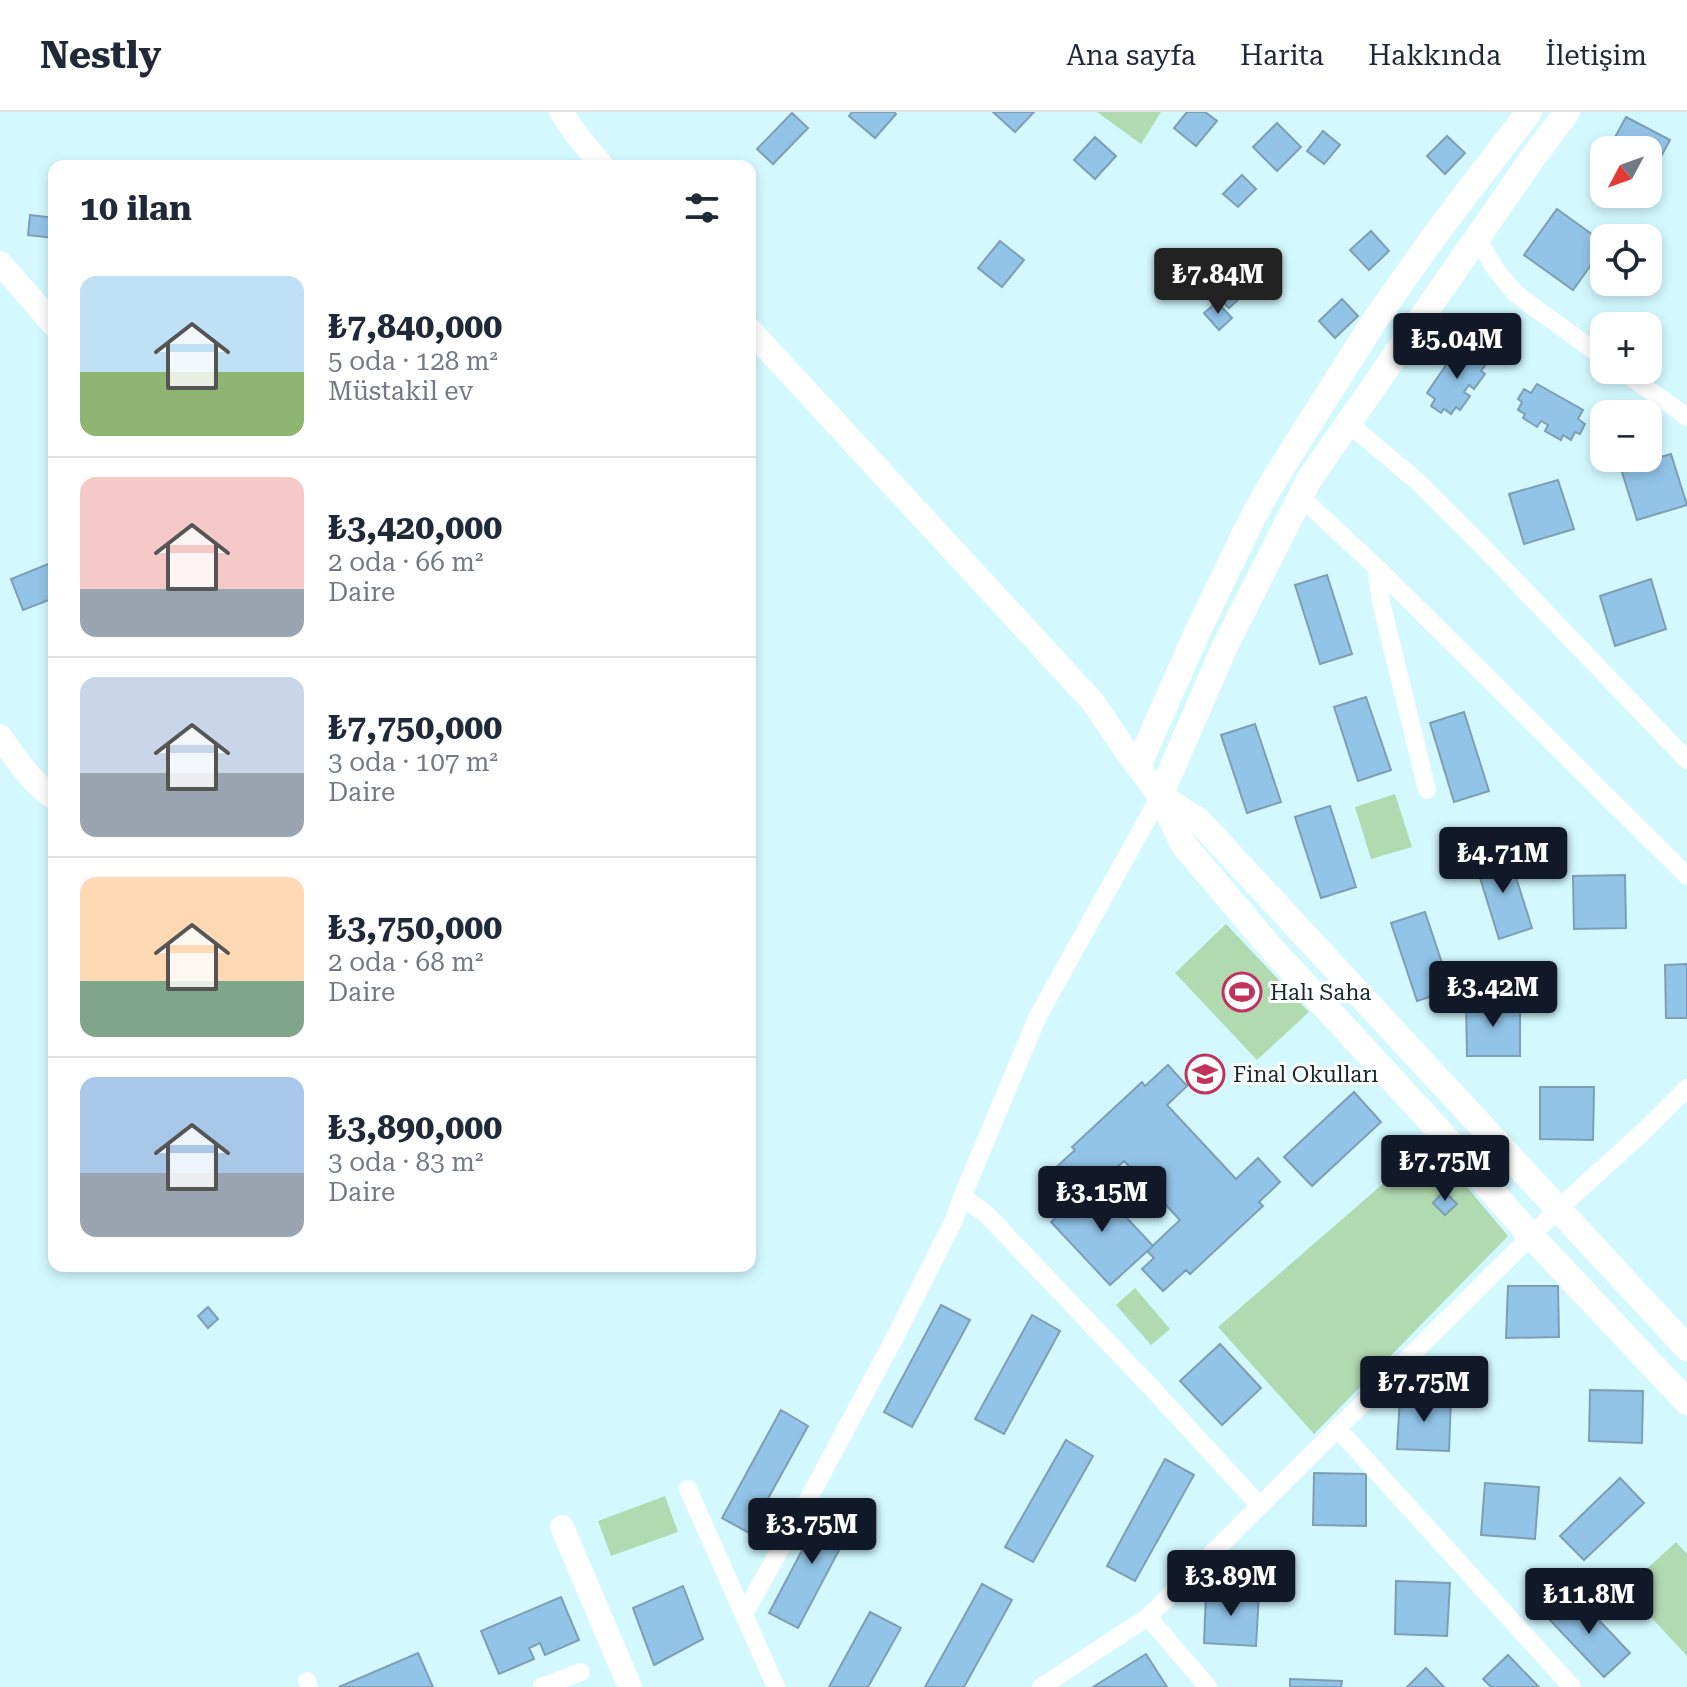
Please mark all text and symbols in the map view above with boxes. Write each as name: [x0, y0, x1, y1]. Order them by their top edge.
text: Nestly: [40, 33, 161, 77]
text: Ana sayfa: [1066, 39, 1196, 72]
text: Harita: [1240, 39, 1324, 72]
text: Hakkında: [1368, 39, 1501, 72]
text: İletişim: [1545, 39, 1647, 72]
north arrow: [1590, 136, 1662, 208]
map controls: [1590, 136, 1662, 472]
icon: filters: [680, 186, 724, 230]
text: 10 ilan: [80, 188, 192, 228]
button: locate: [1590, 224, 1662, 296]
pin: ₺7.84M: [1153, 248, 1283, 316]
text: ₺7.84M: [1172, 259, 1264, 289]
text: ₺7,840,000: [328, 306, 502, 346]
icon: home: [144, 308, 240, 404]
button: +: [1590, 312, 1662, 384]
pin: ₺5.04M: [1392, 313, 1522, 381]
text: ₺5.04M: [1411, 324, 1503, 354]
text: 5 oda · 128 m²: [328, 346, 498, 376]
text: Müstakil ev: [328, 376, 473, 406]
button: −: [1590, 400, 1662, 472]
text: ₺3,420,000: [328, 507, 502, 547]
icon: home: [144, 509, 240, 605]
text: 2 oda · 66 m²: [328, 547, 483, 577]
text: Daire: [328, 577, 395, 607]
text: ₺7,750,000: [328, 707, 502, 747]
icon: home: [144, 709, 240, 805]
text: 3 oda · 107 m²: [328, 747, 498, 777]
text: Daire: [328, 777, 395, 807]
pin: ₺4.71M: [1438, 827, 1568, 895]
text: ₺4.71M: [1457, 838, 1549, 868]
text: ₺3,750,000: [328, 907, 502, 947]
icon: home: [144, 909, 240, 1005]
text: 2 oda · 68 m²: [328, 947, 483, 977]
pin: ₺3.42M: [1428, 961, 1558, 1029]
sports icon: Halı Saha: [1221, 971, 1263, 1013]
text: ₺3.42M: [1447, 972, 1539, 1002]
text: Daire: [328, 977, 395, 1007]
place label: Halı Saha: [1270, 980, 1371, 1005]
school or university icon: Final Okulları: [1184, 1053, 1226, 1095]
place label: Final Okulları: [1233, 1062, 1378, 1087]
text: ₺3,890,000: [328, 1107, 502, 1147]
icon: home: [144, 1109, 240, 1205]
pin: ₺7.75M: [1380, 1135, 1510, 1203]
text: ₺7.75M: [1399, 1146, 1491, 1176]
text: 3 oda · 83 m²: [328, 1147, 483, 1177]
pin: ₺3.15M: [1037, 1166, 1167, 1234]
text: Daire: [328, 1177, 395, 1207]
text: ₺3.15M: [1056, 1177, 1148, 1207]
pin: ₺7.75M: [1359, 1356, 1489, 1424]
text: ₺7.75M: [1378, 1367, 1470, 1397]
pin: ₺3.75M: [747, 1498, 877, 1566]
text: ₺3.75M: [766, 1509, 858, 1539]
pin: ₺3.89M: [1166, 1550, 1296, 1618]
text: ₺3.89M: [1185, 1561, 1277, 1591]
pin: ₺11.8M: [1524, 1568, 1654, 1636]
text: ₺11.8M: [1543, 1579, 1635, 1609]

